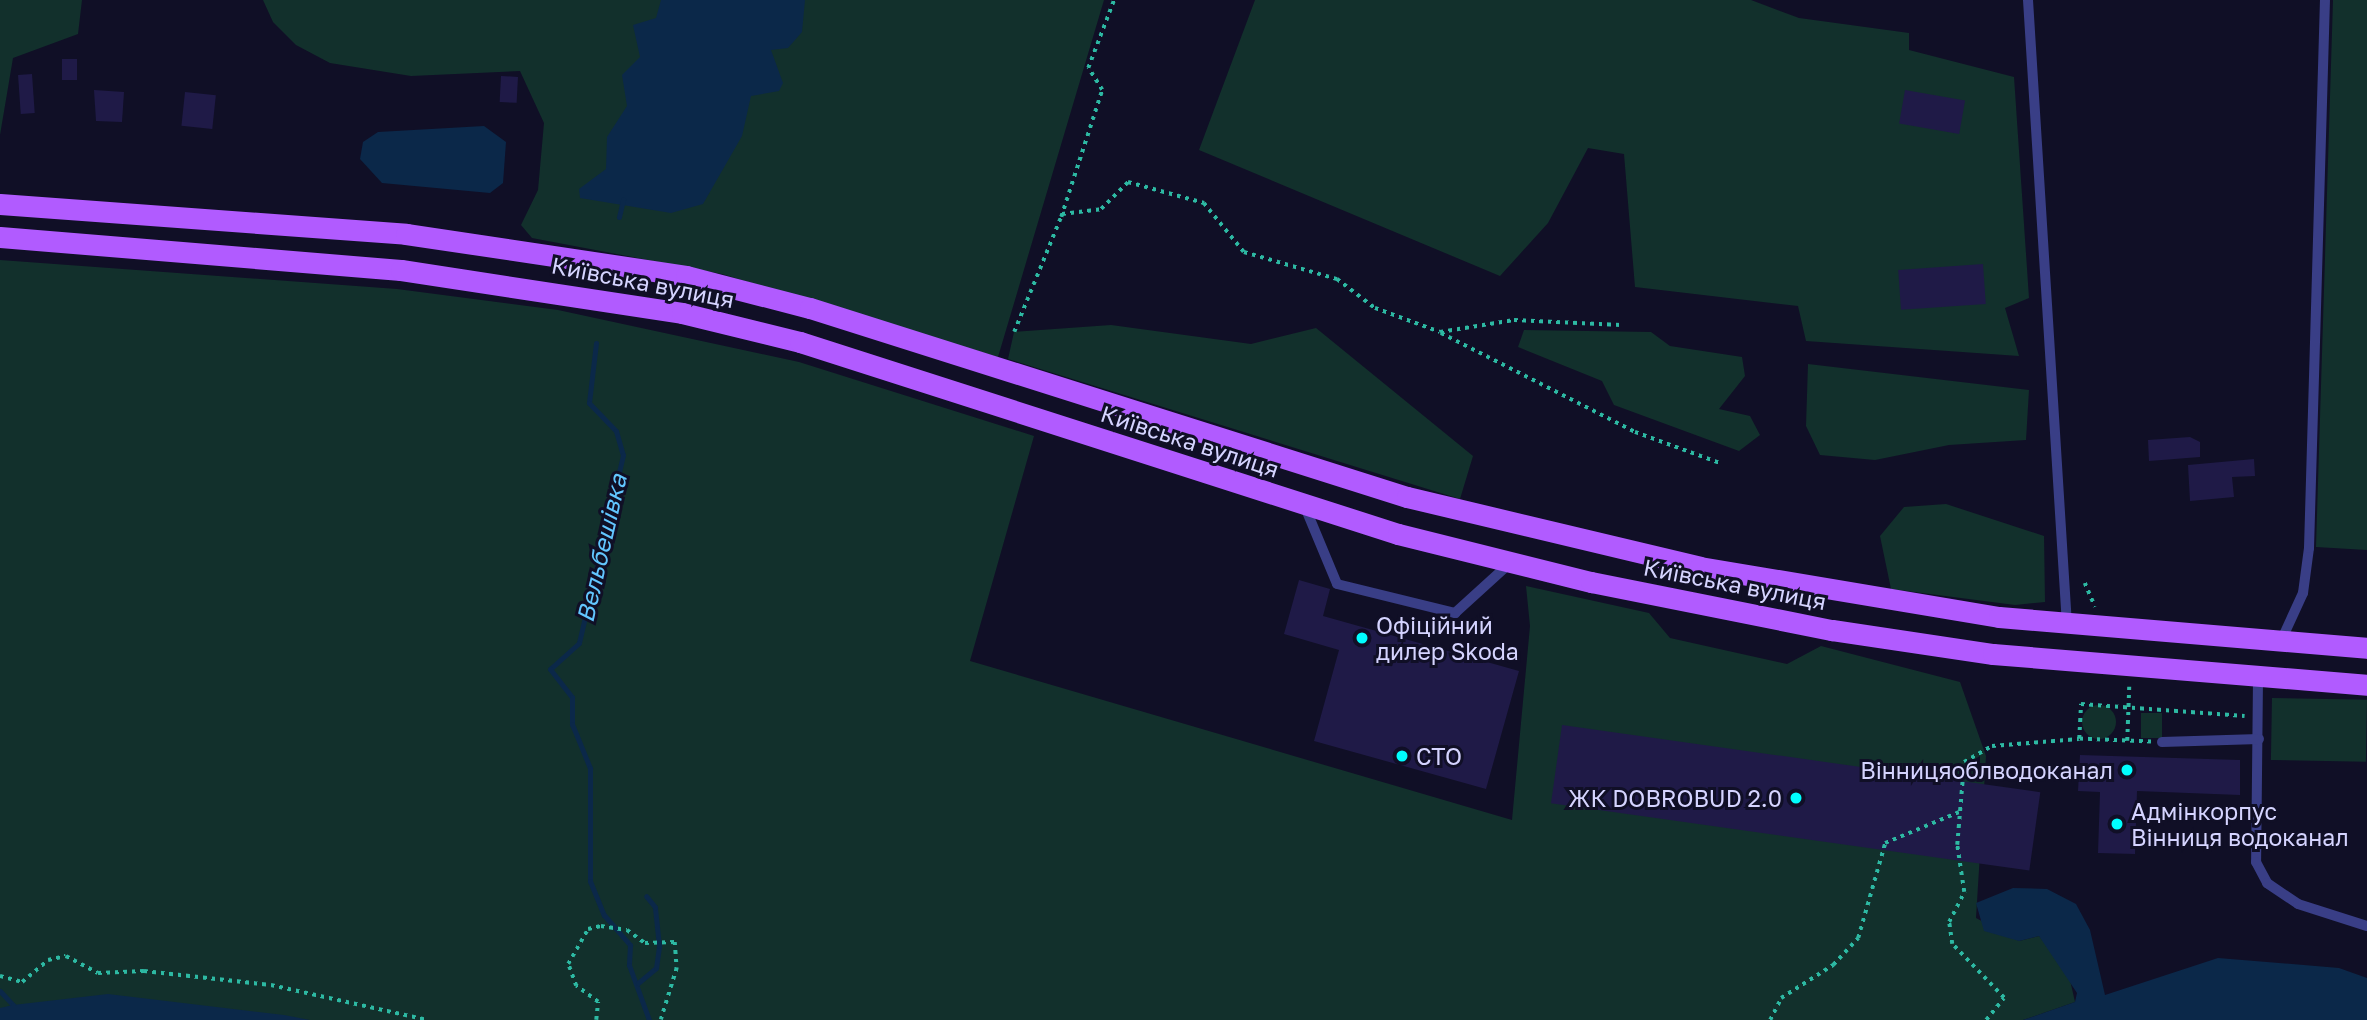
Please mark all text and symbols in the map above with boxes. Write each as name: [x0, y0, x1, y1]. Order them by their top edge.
street label: Київська вулиця: [549, 251, 737, 313]
street label: Київська вулиця: [1097, 399, 1283, 483]
water label: Вельбешівка: [570, 471, 632, 625]
street label: Київська вулиця: [1641, 553, 1829, 615]
place label: Офіційний дилер Skoda: [1376, 611, 1519, 665]
marker: Офіційний дилер Skoda: [1354, 630, 1370, 646]
place label: СТО: [1416, 742, 1462, 770]
marker: СТО: [1394, 748, 1410, 764]
place label: Вінницяоблводоканал: [1860, 756, 2113, 784]
marker: Вінницяоблводоканал: [2119, 762, 2135, 778]
place label: ЖК DOBROBUD 2.0: [1568, 784, 1782, 812]
marker: ЖК DOBROBUD 2.0: [1788, 790, 1804, 806]
place label: Адмінкорпус Вінниця водоканал: [2131, 797, 2349, 851]
marker: Адмінкорпус Вінниця водоканал: [2109, 816, 2125, 832]

